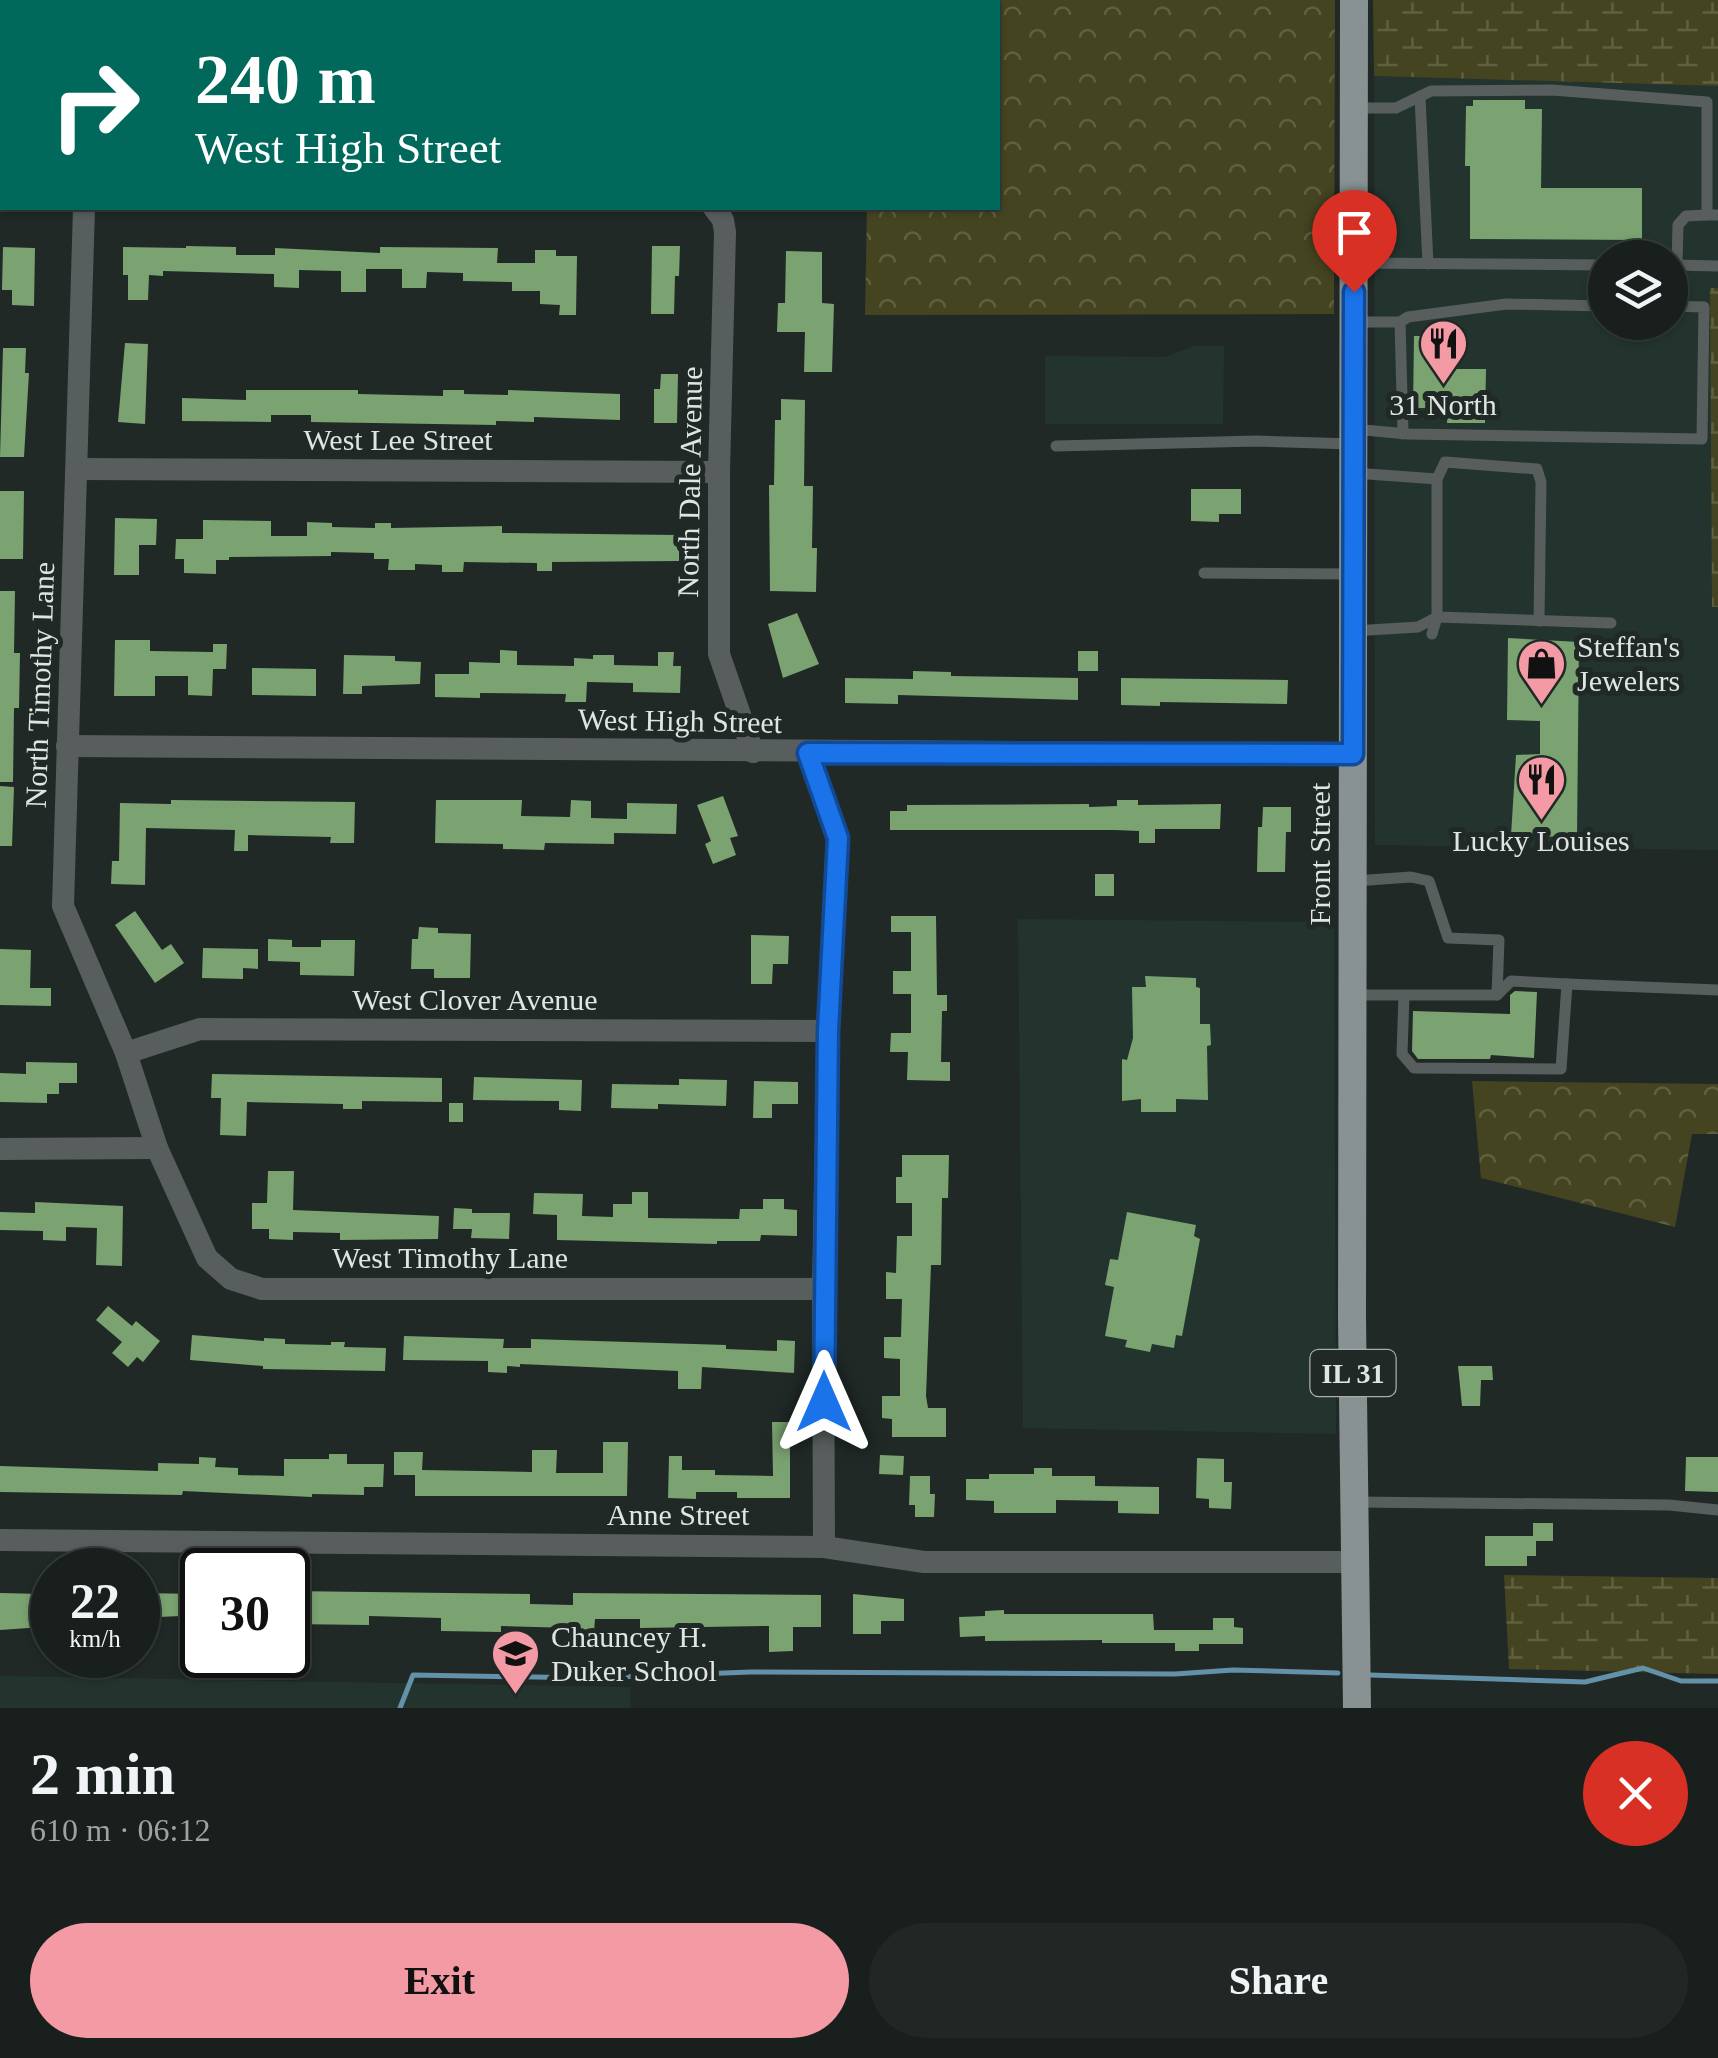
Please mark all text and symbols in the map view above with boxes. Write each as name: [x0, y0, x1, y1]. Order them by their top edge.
icon: right: [30, 40, 160, 170]
text: 240 m: [195, 41, 376, 118]
text: West High Street: [195, 123, 501, 173]
pin: [1312, 190, 1397, 293]
icon: arrive: [1327, 205, 1382, 260]
map controls: [1588, 240, 1688, 340]
button: layers: [1588, 240, 1688, 340]
restaurant icon: 31 North: [1417, 318, 1469, 386]
street label: North Dale Avenue: [671, 366, 708, 598]
place label: 31 North: [1389, 388, 1497, 421]
street label: West Lee Street: [303, 423, 493, 456]
street label: North Timothy Lane: [19, 561, 60, 809]
place label: Steffan's Jewelers: [1577, 630, 1680, 697]
shop icon: Steffan's Jewelers: [1516, 638, 1568, 706]
street label: West High Street: [578, 702, 783, 739]
restaurant icon: Lucky Louises: [1515, 754, 1567, 822]
street label: Front Street: [1303, 782, 1336, 925]
place label: Lucky Louises: [1452, 824, 1630, 857]
street label: West Clover Avenue: [352, 983, 598, 1016]
street label: West Timothy Lane: [332, 1241, 568, 1274]
position arrow: [772, 1350, 876, 1454]
road number: IL 31: [1310, 1350, 1396, 1396]
street label: Anne Street: [607, 1498, 750, 1531]
speed limit sign: 30: [180, 1548, 310, 1678]
text: 22: [70, 1573, 120, 1629]
place label: Chauncey H. Duker School: [551, 1620, 717, 1687]
text: km/h: [69, 1625, 121, 1652]
school or university icon: Chauncey H. Duker School: [490, 1628, 542, 1696]
text: 2 min: [30, 1741, 175, 1807]
button: close: [1583, 1741, 1688, 1846]
text: 610 m · 06:12: [30, 1812, 210, 1848]
button: Exit: [30, 1923, 849, 2038]
button: Share: [869, 1923, 1688, 2038]

